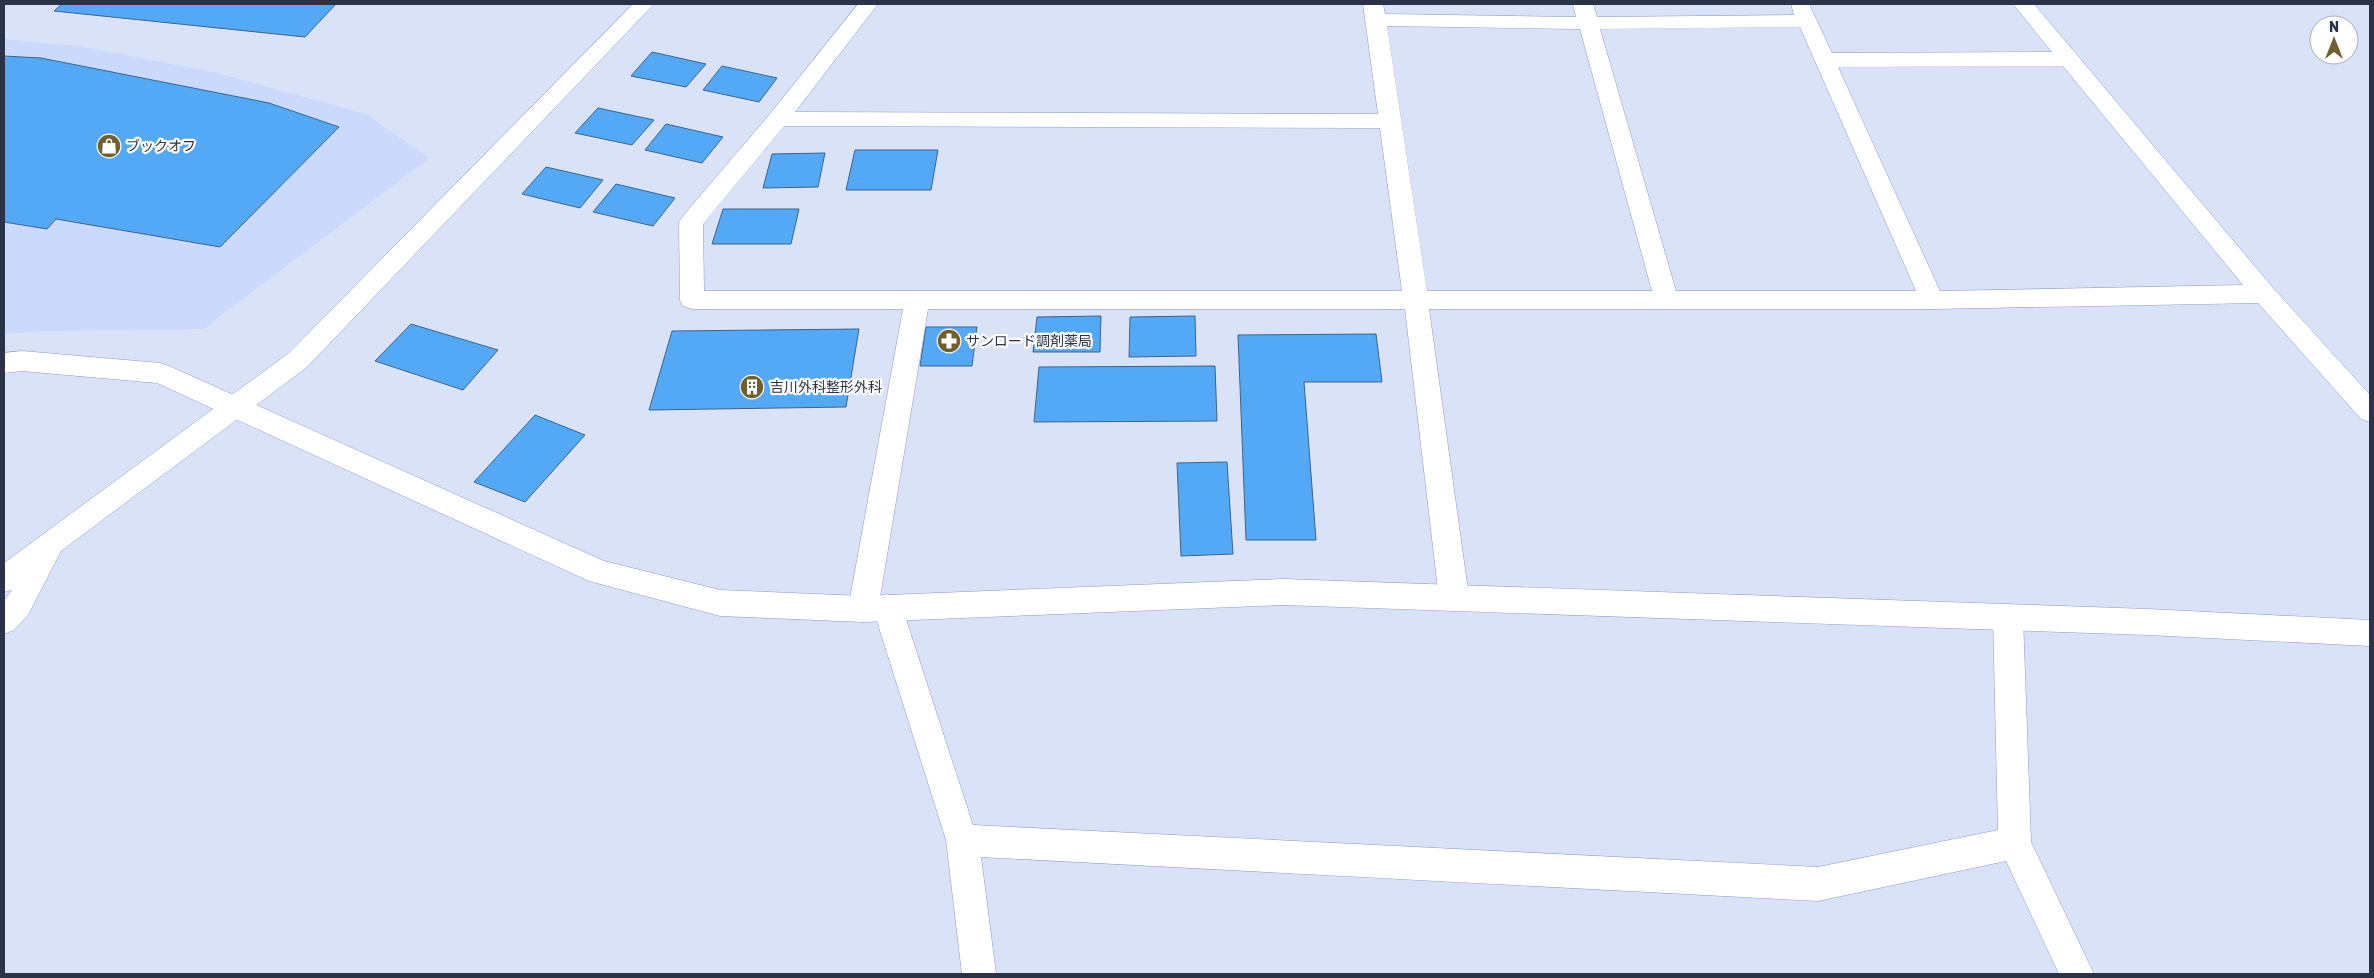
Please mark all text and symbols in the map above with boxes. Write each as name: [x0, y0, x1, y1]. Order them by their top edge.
north arrow: [2309, 15, 2359, 65]
text: N: [2329, 19, 2339, 36]
shop icon: ブックオフ: [96, 133, 122, 159]
place label: ブックオフ: [126, 138, 196, 155]
pharmacy icon: サンロード調剤薬局: [936, 328, 962, 354]
place label: サンロード調剤薬局: [966, 333, 1092, 350]
building icon: 吉川外科整形外科: [739, 374, 765, 400]
place label: 吉川外科整形外科: [770, 379, 882, 396]

